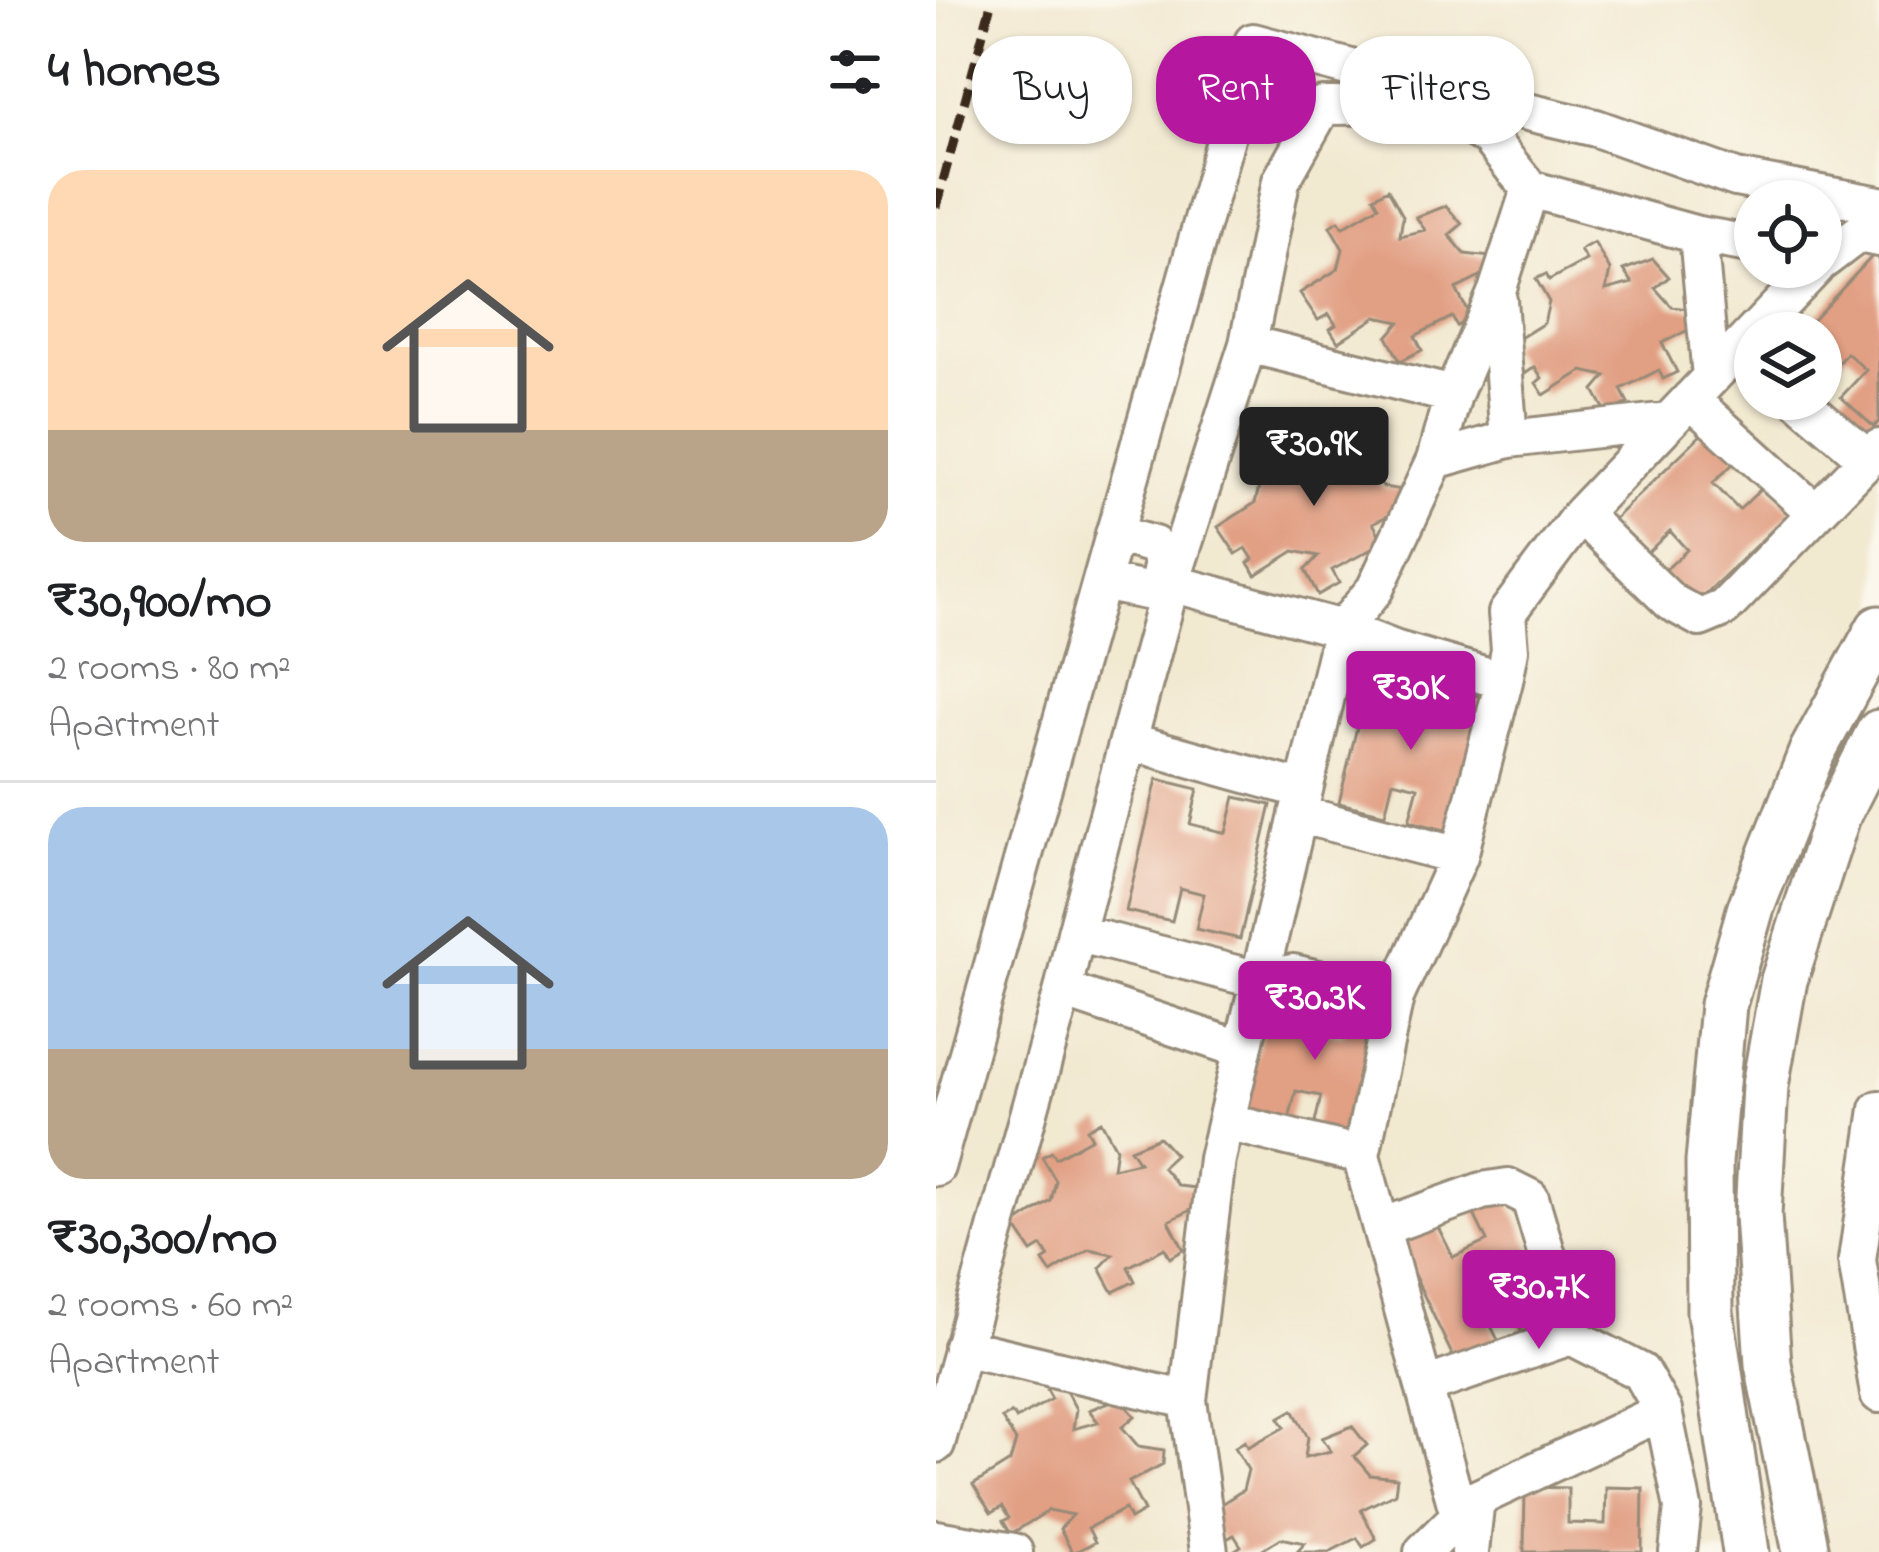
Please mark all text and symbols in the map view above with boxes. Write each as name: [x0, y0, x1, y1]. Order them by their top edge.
text: 4 homes: [48, 35, 221, 110]
chip: Buy: [972, 36, 1132, 144]
chip: Rent: [1156, 36, 1316, 144]
chip: Filters: [1340, 36, 1534, 144]
icon: filters: [822, 39, 888, 105]
map controls: [1734, 180, 1842, 420]
button: locate: [1734, 180, 1842, 288]
icon: home: [360, 248, 576, 464]
button: layers: [1734, 312, 1842, 420]
pin: ₹30.9K: [1216, 407, 1412, 509]
text: ₹30.9K: [1267, 417, 1361, 474]
text: ₹30,900/mo: [48, 566, 272, 641]
text: 2 rooms · 80 m²: [48, 641, 291, 698]
pin: ₹30K: [1340, 651, 1482, 753]
text: ₹30K: [1373, 661, 1449, 718]
text: Apartment: [48, 698, 220, 755]
icon: home: [360, 885, 576, 1101]
pin: ₹30.3K: [1217, 961, 1413, 1063]
text: ₹30.3K: [1265, 971, 1365, 1028]
text: ₹30,300/mo: [48, 1203, 278, 1278]
pin: ₹30.7K: [1441, 1250, 1637, 1352]
text: ₹30.7K: [1489, 1260, 1589, 1317]
text: 2 rooms · 60 m²: [48, 1278, 293, 1335]
text: Apartment: [48, 1335, 220, 1392]

